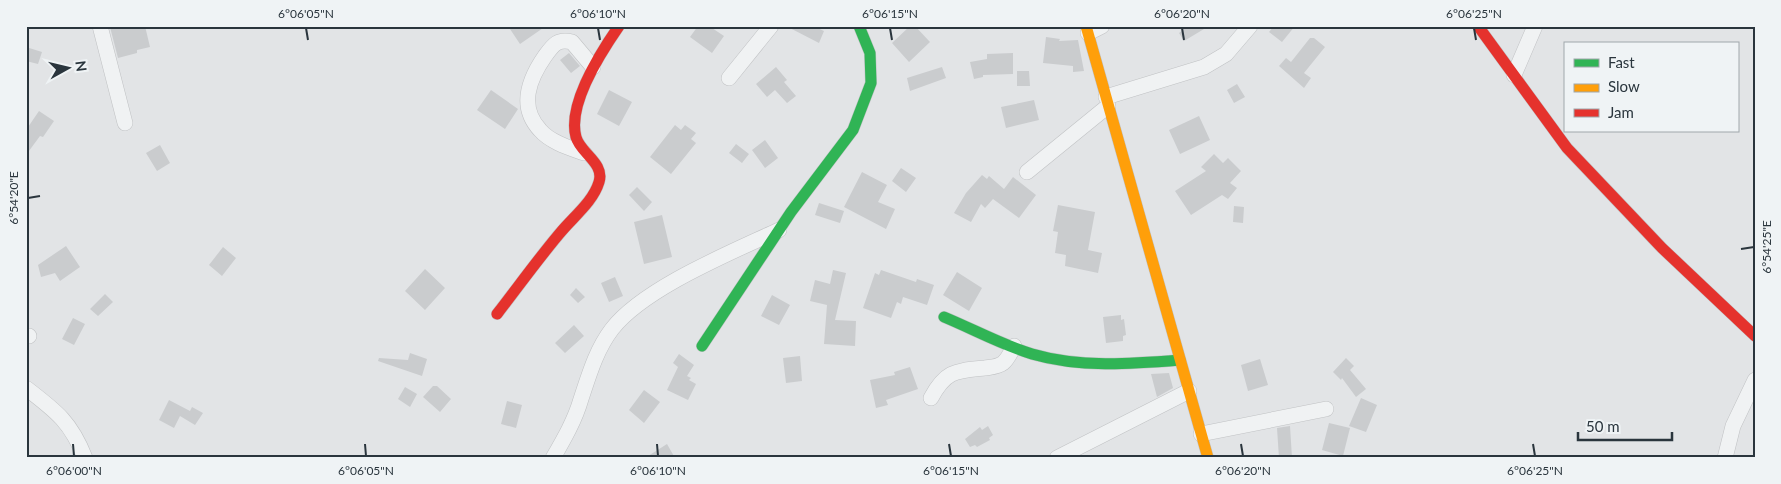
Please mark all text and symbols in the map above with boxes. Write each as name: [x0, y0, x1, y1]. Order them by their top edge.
text: 6°06'05"N: [278, 6, 334, 21]
text: 6°06'10"N: [570, 6, 626, 21]
text: 6°06'15"N: [862, 6, 918, 21]
text: 6°06'20"N: [1154, 6, 1210, 21]
text: 6°06'25"N: [1446, 6, 1502, 21]
north arrow: [42, 42, 92, 92]
legend: [1564, 42, 1738, 132]
text: Fast: [1608, 53, 1635, 71]
text: N: [72, 60, 91, 73]
text: Slow: [1608, 77, 1640, 95]
text: Jam: [1608, 103, 1634, 121]
text: 6°54'20"E: [6, 171, 21, 225]
text: 6°54'25"E: [1759, 220, 1774, 274]
scale bar: [1578, 409, 1672, 441]
text: 50 m: [1586, 417, 1620, 435]
text: 6°06'00"N: [46, 463, 102, 478]
text: 6°06'05"N: [338, 463, 394, 478]
text: 6°06'10"N: [630, 463, 686, 478]
text: 6°06'15"N: [923, 463, 979, 478]
text: 6°06'20"N: [1215, 463, 1271, 478]
text: 6°06'25"N: [1507, 463, 1563, 478]

